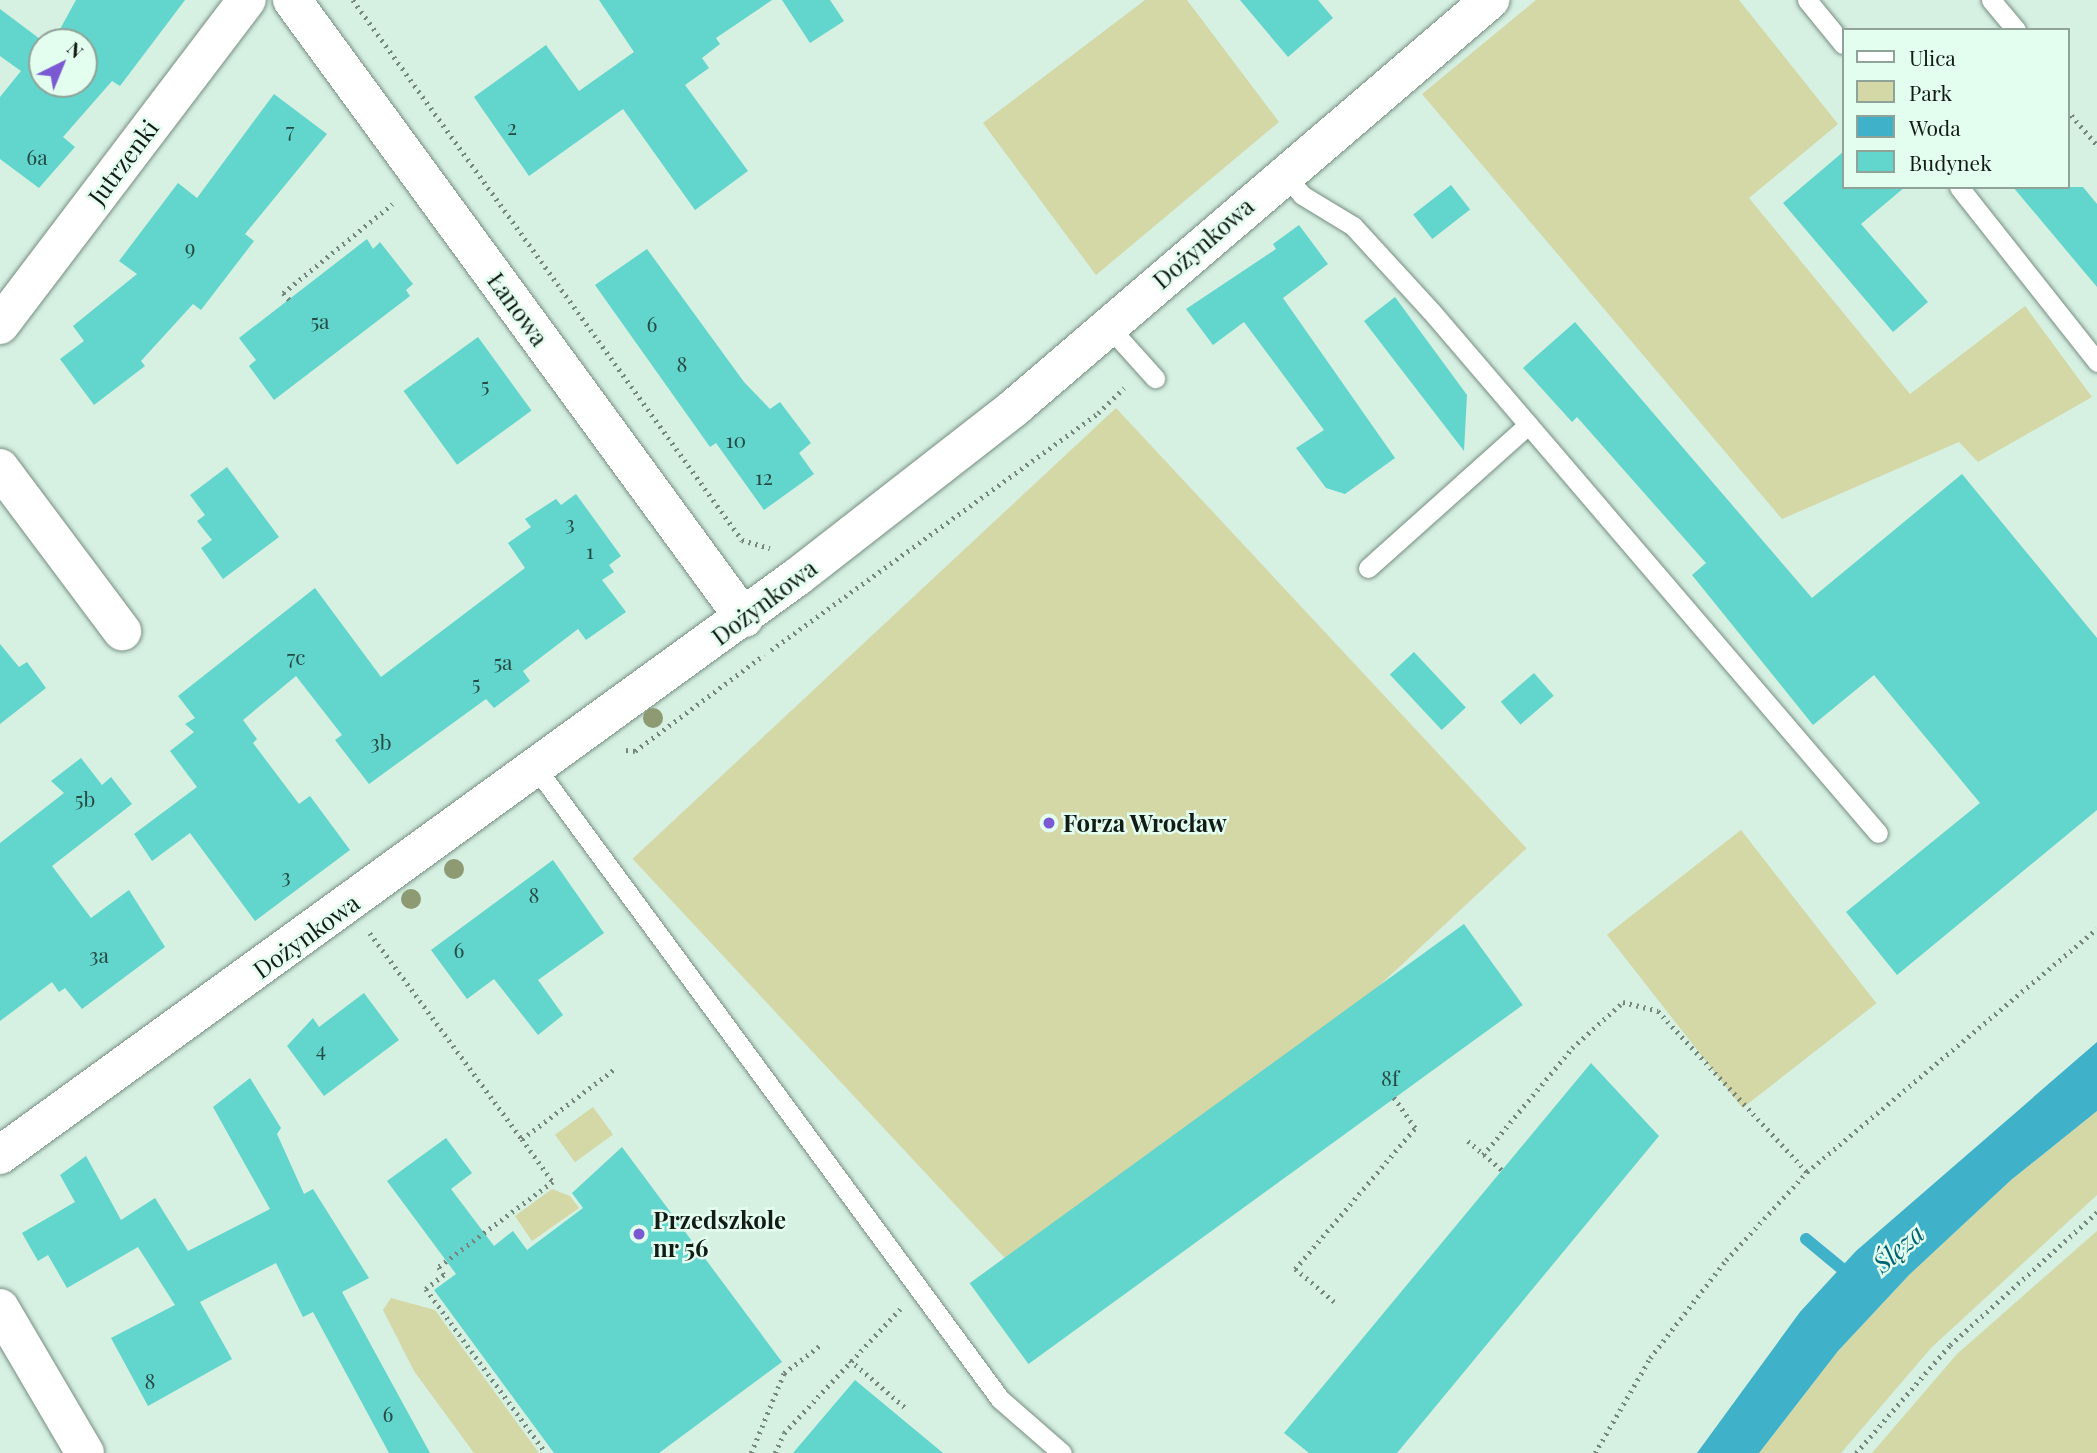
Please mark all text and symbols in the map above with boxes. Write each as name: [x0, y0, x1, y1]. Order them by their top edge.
north arrow: [28, 28, 98, 98]
legend: [1842, 28, 2069, 189]
text: N: [62, 35, 90, 63]
text: Ulica: [1909, 43, 1956, 71]
text: Park: [1909, 78, 1952, 106]
house number: 2: [507, 113, 517, 139]
text: Woda: [1909, 113, 1961, 141]
street label: Jutrzenki: [82, 114, 164, 210]
house number: 7: [286, 116, 294, 142]
house number: 6a: [26, 143, 48, 169]
text: Budynek: [1909, 148, 1992, 176]
street label: Dożynkowa: [1147, 191, 1259, 295]
house number: 9: [185, 233, 195, 259]
street label: Łanowa: [482, 267, 554, 351]
house number: 5a: [310, 307, 330, 333]
house number: 6: [647, 310, 657, 336]
house number: 8: [677, 350, 687, 376]
house number: 5: [481, 371, 489, 397]
house number: 10: [726, 426, 746, 452]
house number: 12: [755, 463, 773, 489]
house number: 3: [565, 509, 575, 535]
house number: 1: [586, 537, 594, 563]
street label: Dożynkowa: [706, 553, 822, 651]
house number: 7c: [287, 643, 305, 669]
house number: 5a: [493, 648, 513, 674]
house number: 5: [472, 669, 480, 695]
house number: 3b: [370, 728, 392, 754]
house number: 5b: [75, 785, 95, 811]
place label: Forza Wrocław: [1063, 809, 1228, 837]
marker: Forza Wrocław: [1041, 815, 1057, 831]
house number: 3: [281, 862, 291, 888]
house number: 8: [529, 881, 539, 907]
street label: Dożynkowa: [247, 888, 365, 984]
house number: 6: [454, 936, 464, 962]
house number: 3a: [89, 941, 109, 967]
house number: 4: [316, 1035, 326, 1061]
house number: 8f: [1381, 1064, 1399, 1090]
place label: Przedszkole nr 56: [653, 1206, 786, 1262]
water label: Ślęza: [1866, 1217, 1930, 1279]
marker: Przedszkole nr 56: [631, 1226, 647, 1242]
house number: 8: [145, 1367, 155, 1393]
house number: 6: [383, 1400, 393, 1426]

